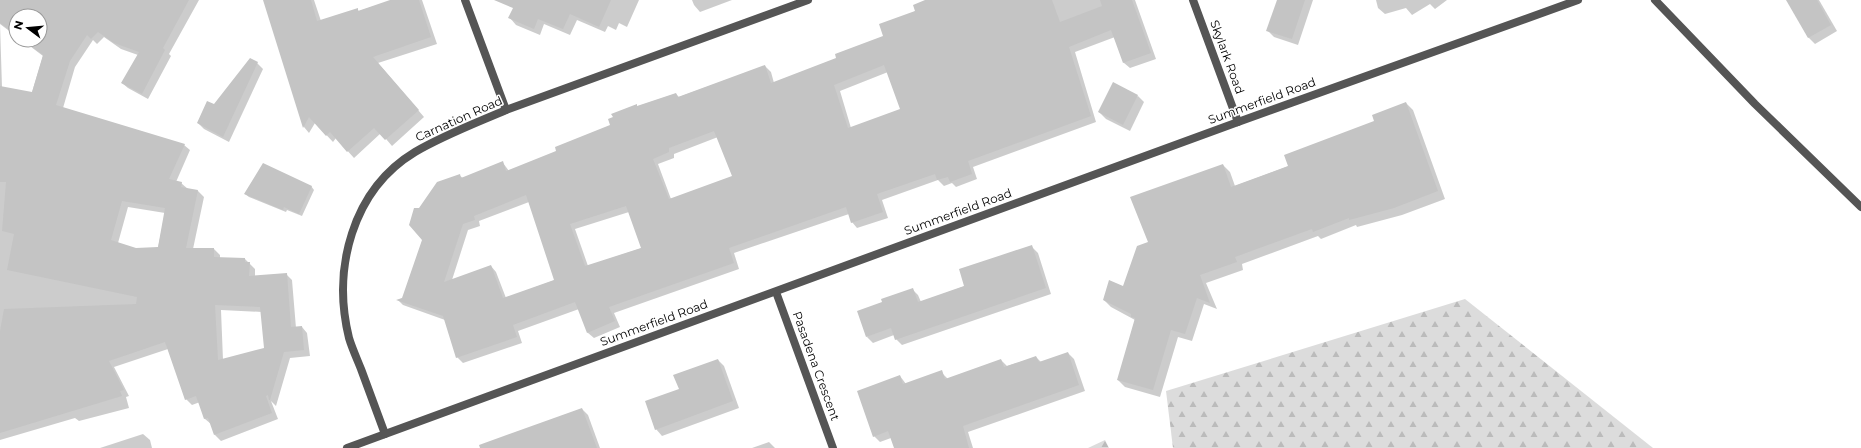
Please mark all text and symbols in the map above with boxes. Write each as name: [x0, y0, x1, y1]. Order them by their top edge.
north arrow: [8, 8, 48, 48]
street label: Skylark Road: [1207, 18, 1248, 96]
text: N: [10, 19, 26, 31]
street label: Summerfield Road: [1206, 74, 1318, 127]
street label: Carnation Road: [413, 93, 505, 144]
street label: Summerfield Road: [902, 185, 1014, 238]
street label: Summerfield Road: [598, 296, 710, 349]
street label: Pasadena Crescent: [790, 309, 843, 423]

